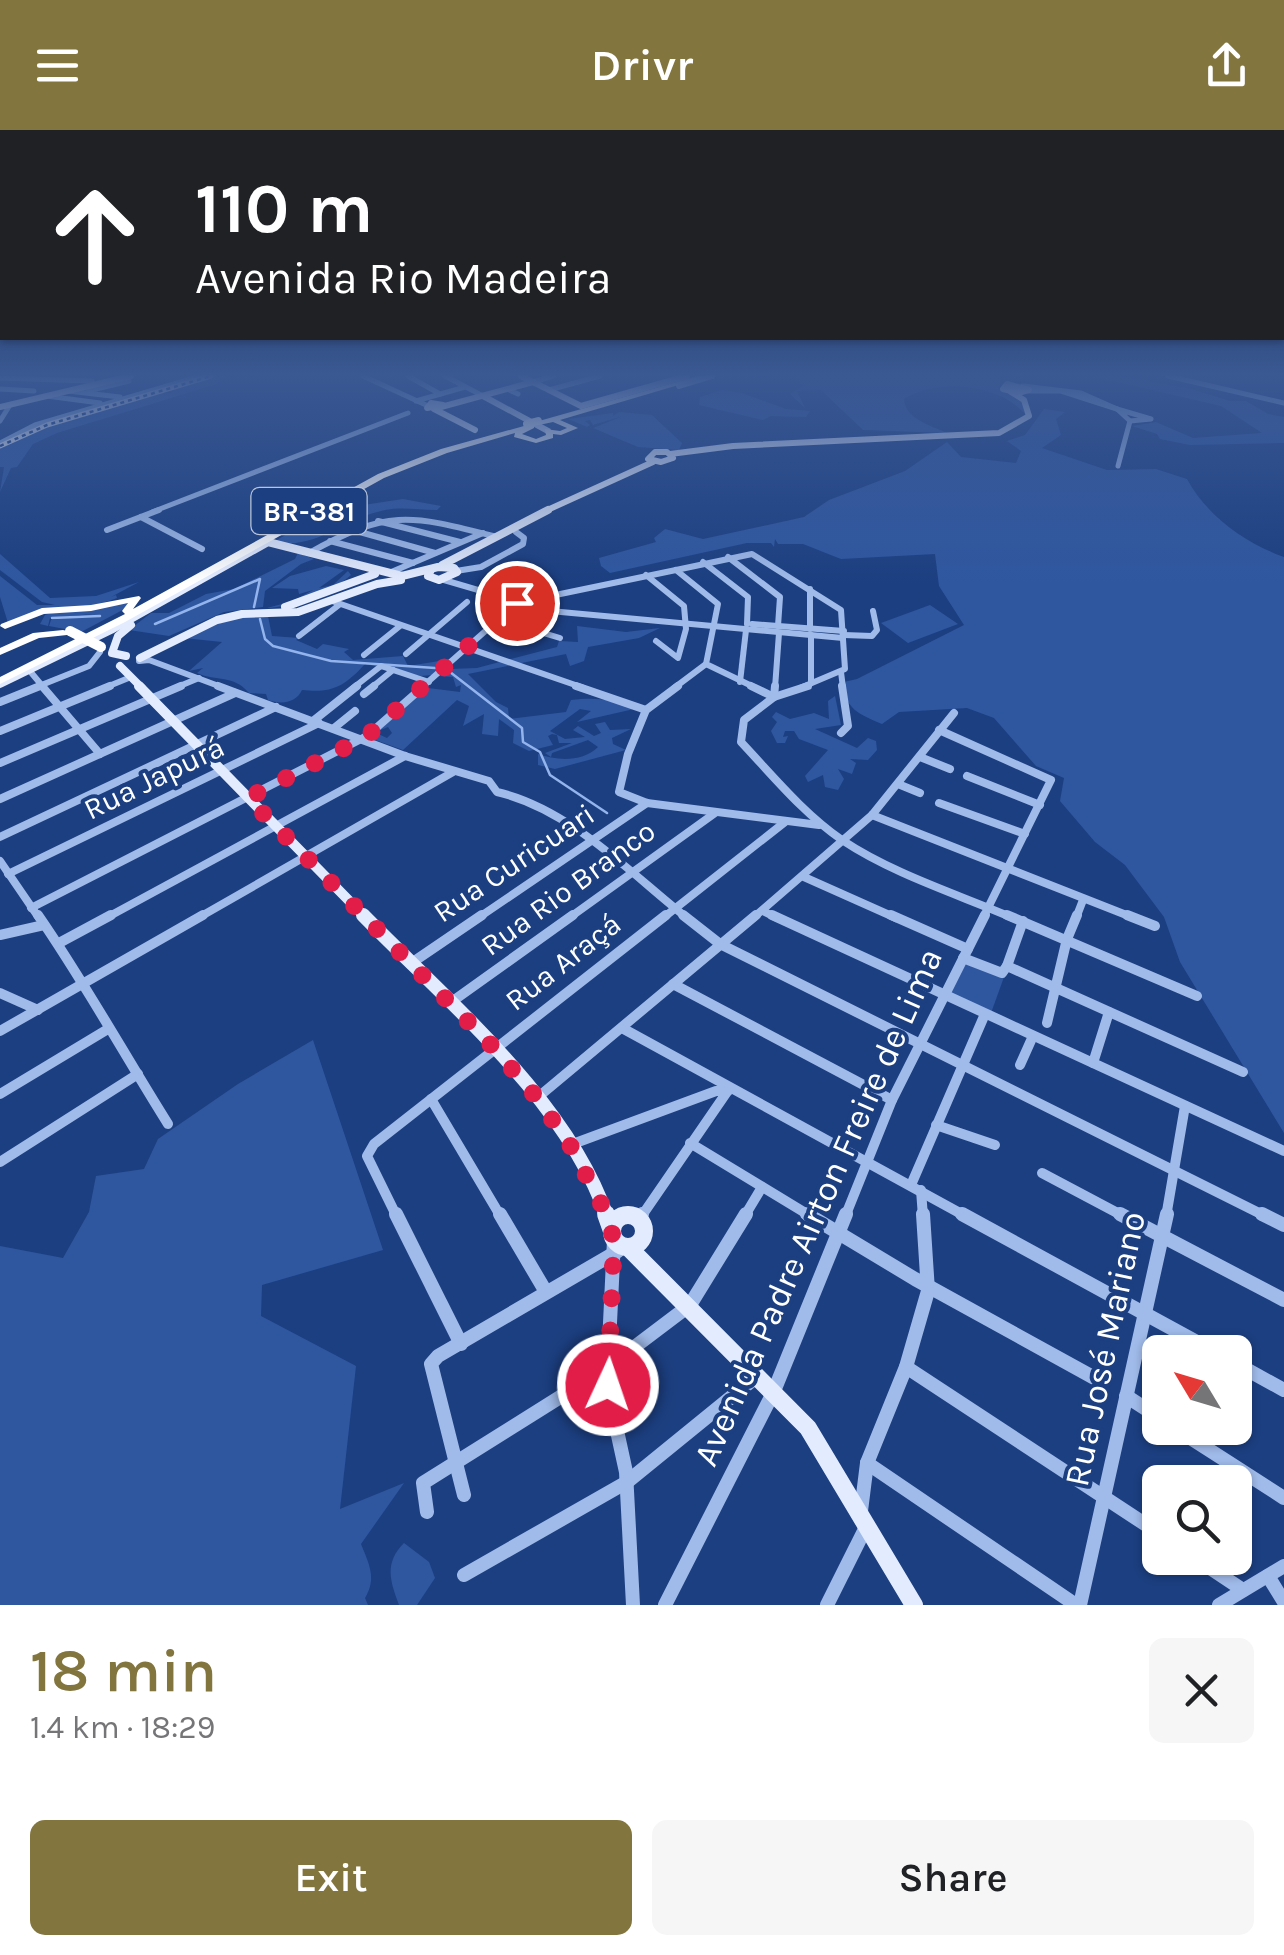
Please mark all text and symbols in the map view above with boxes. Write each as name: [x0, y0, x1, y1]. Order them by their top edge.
icon: menu: [30, 38, 85, 93]
icon: share: [1199, 38, 1254, 93]
text: Drivr: [591, 39, 693, 91]
text: 110 m: [195, 168, 373, 250]
icon: ahead: [30, 170, 160, 300]
text: Avenida Rio Madeira: [195, 252, 612, 304]
road number: BR-381: [252, 488, 366, 534]
pin: [475, 561, 560, 646]
icon: arrive: [490, 576, 545, 631]
street label: Rua Japurá: [78, 729, 230, 827]
street label: Rua Curicuari: [427, 796, 601, 930]
street label: Rua Rio Branco: [474, 813, 662, 963]
street label: Rua Araçá: [498, 906, 628, 1018]
street label: Avenida Padre Airton Freire de Lima: [685, 942, 951, 1472]
street label: Rua José Mariano: [1056, 1208, 1154, 1490]
position arrow: [556, 1333, 660, 1437]
north arrow: [1142, 1335, 1252, 1445]
map controls: [1142, 1335, 1252, 1575]
button: search: [1142, 1465, 1252, 1575]
text: 18 min: [30, 1636, 217, 1706]
button: close: [1149, 1638, 1254, 1743]
text: 1.4 km · 18:29: [30, 1709, 215, 1746]
button: Exit: [30, 1820, 632, 1935]
button: Share: [652, 1820, 1254, 1935]

